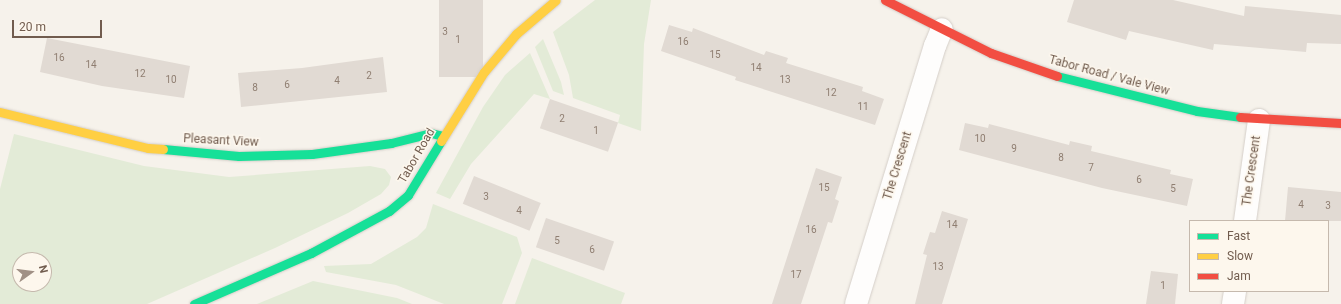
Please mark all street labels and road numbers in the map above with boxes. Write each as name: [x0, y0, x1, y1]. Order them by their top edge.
street label: Tabor Road / Vale View: [1047, 53, 1171, 99]
street label: Tabor Road: [395, 126, 439, 186]
street label: The Crescent: [881, 130, 915, 202]
street label: Pleasant View: [183, 132, 259, 150]
street label: The Crescent: [1240, 135, 1264, 207]

